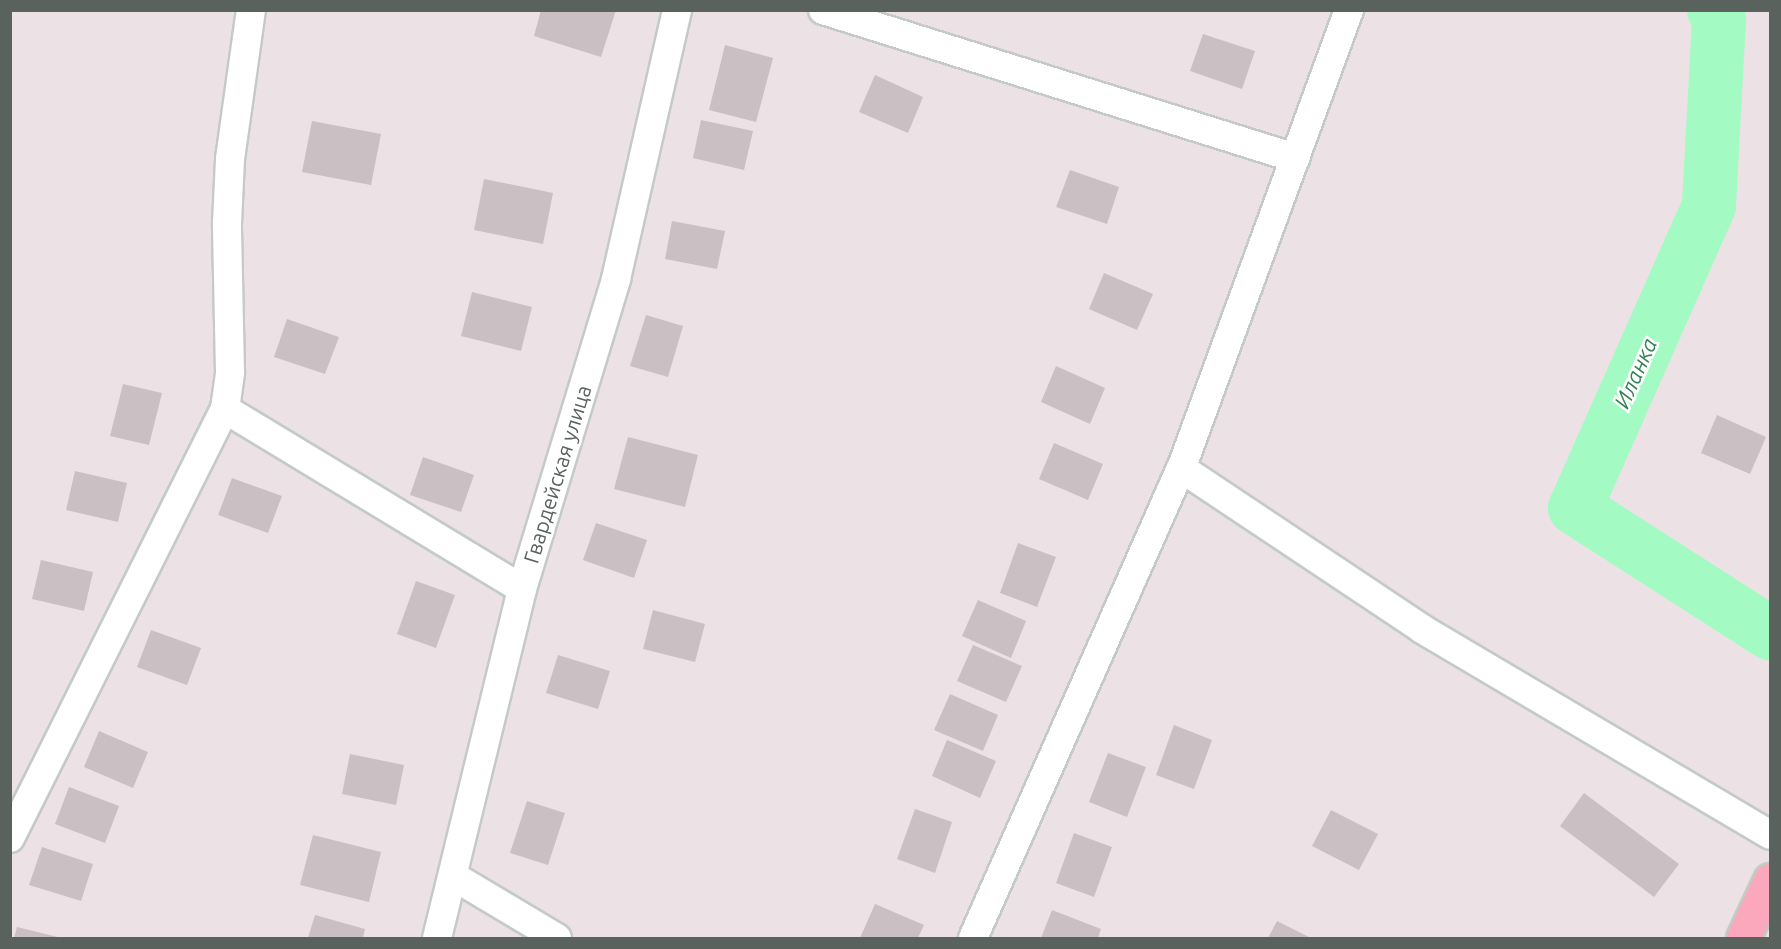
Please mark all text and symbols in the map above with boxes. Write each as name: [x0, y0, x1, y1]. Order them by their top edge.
water label: Иланка: [1608, 334, 1662, 412]
street label: Гвардейская улица: [518, 382, 596, 566]

